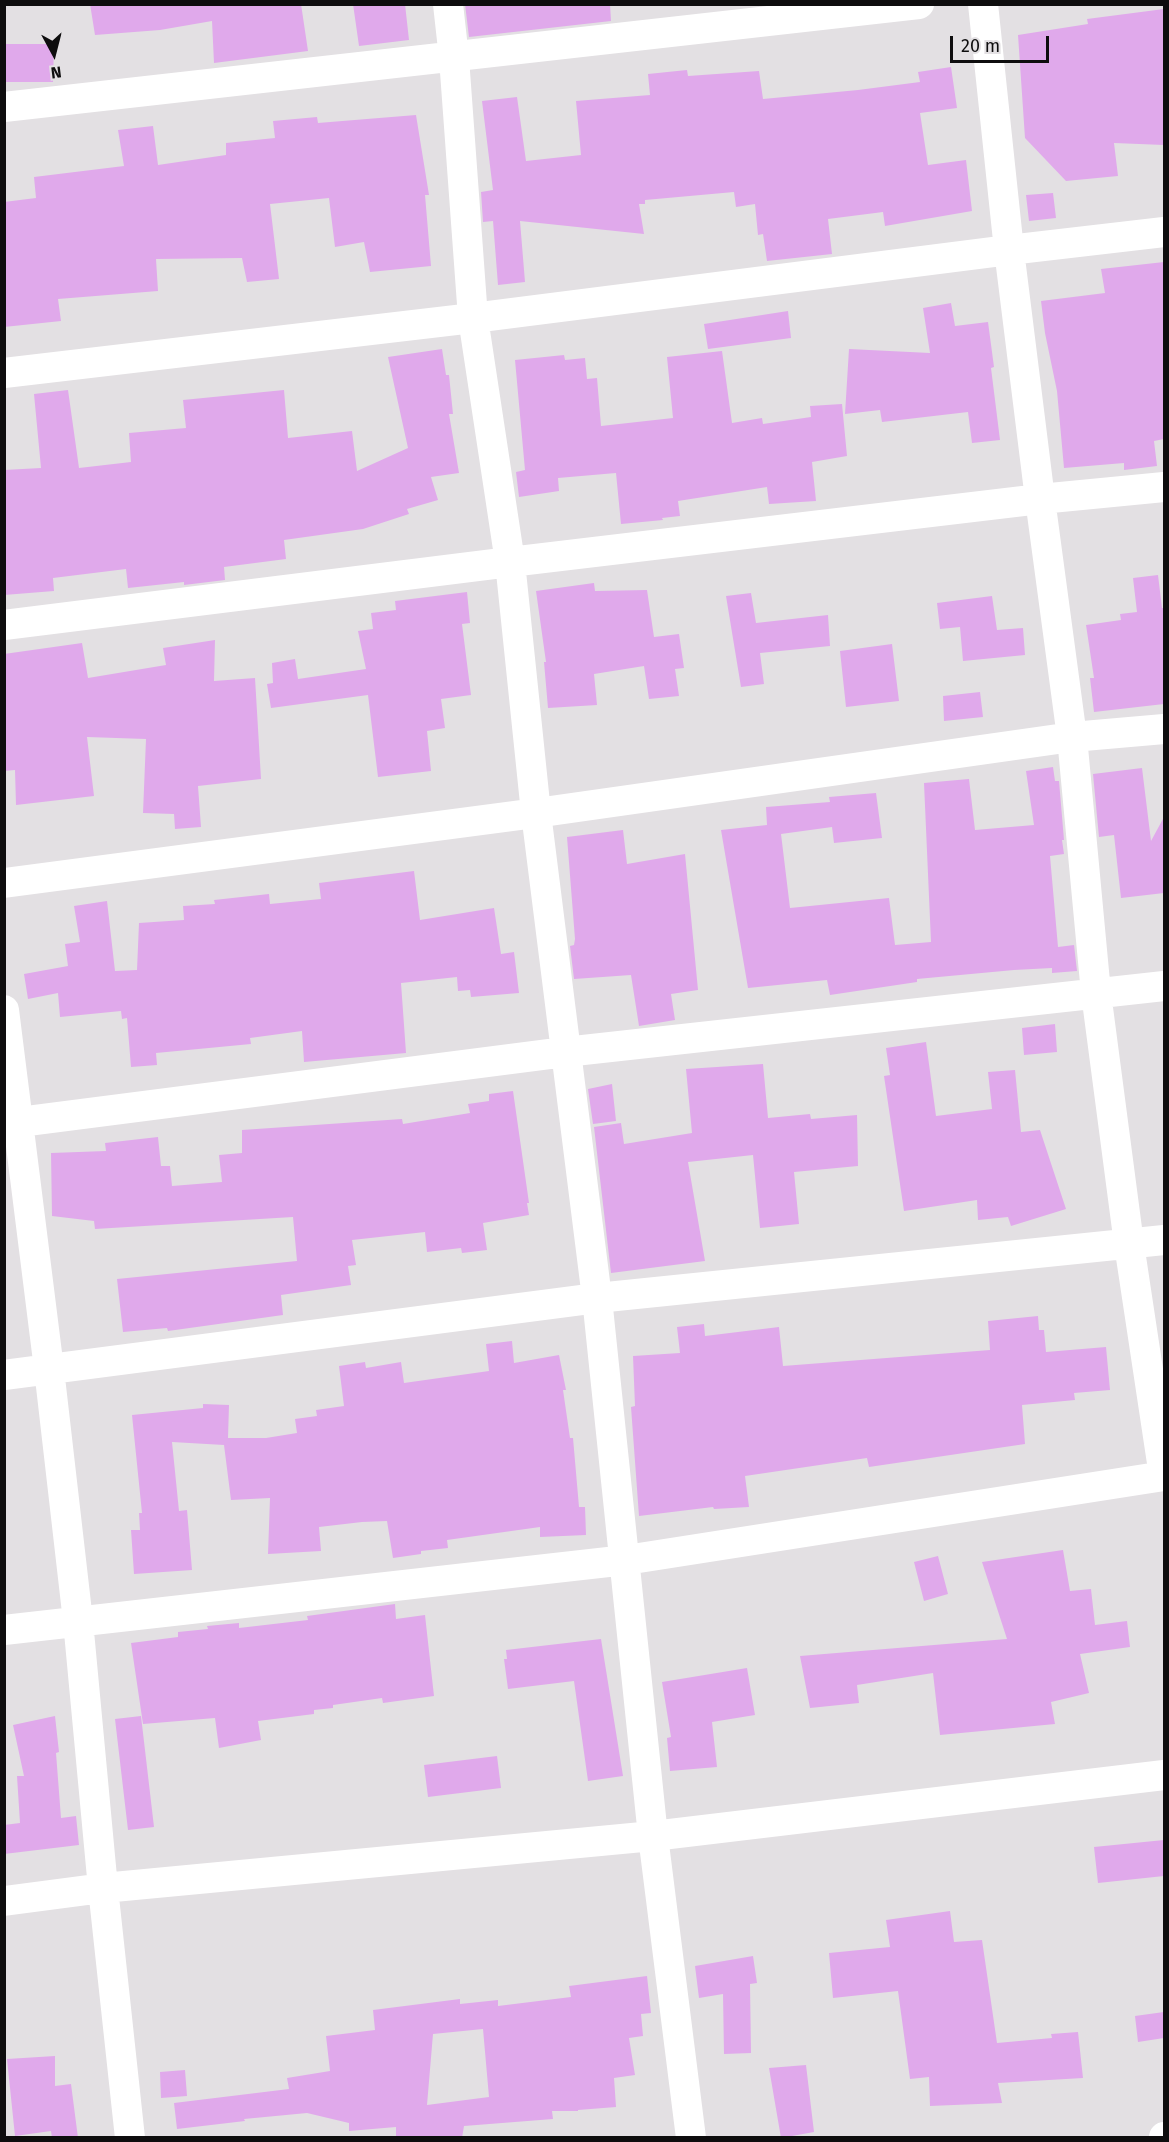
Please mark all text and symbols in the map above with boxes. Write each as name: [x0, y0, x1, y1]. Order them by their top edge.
north arrow: [24, 24, 84, 84]
scale bar: [953, 24, 1052, 62]
text: 20 m: [961, 35, 1000, 57]
text: N: [50, 62, 63, 82]

